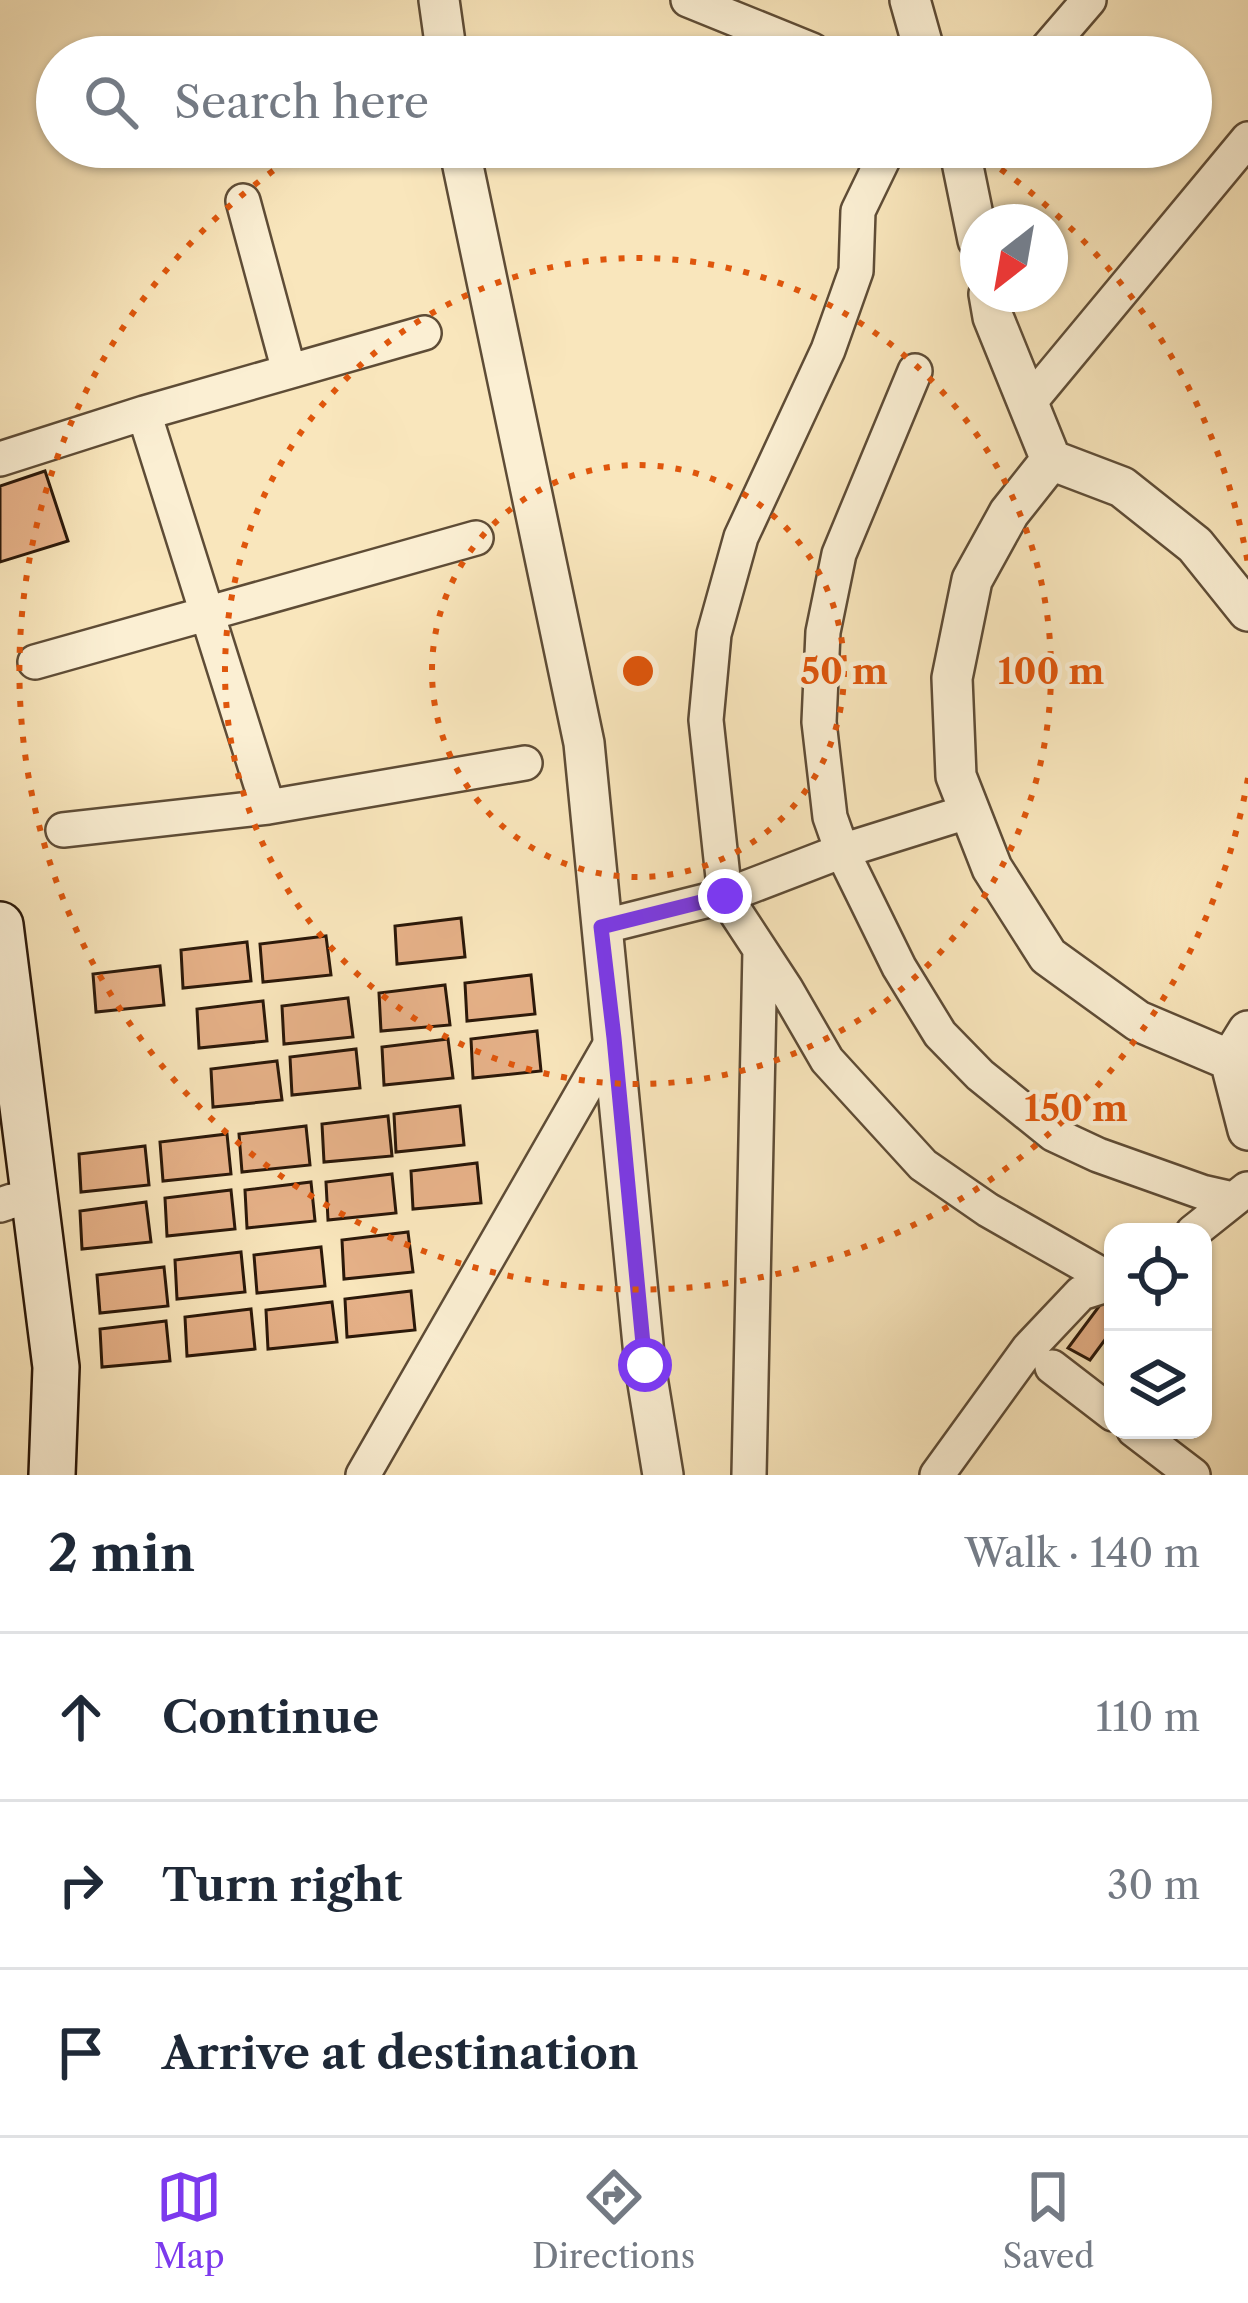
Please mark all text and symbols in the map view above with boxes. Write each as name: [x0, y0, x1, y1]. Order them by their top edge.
search box: [36, 36, 1212, 168]
icon: search: [78, 69, 144, 135]
text: Search here: [174, 74, 429, 130]
north arrow: [960, 204, 1068, 312]
text: 50 m: [800, 649, 888, 693]
text: 100 m: [998, 649, 1104, 693]
centre of rings: [617, 650, 659, 692]
route end: [698, 869, 752, 923]
text: 150 m: [1024, 1086, 1128, 1130]
map controls: [1104, 1223, 1212, 1439]
button: locate: [1104, 1223, 1212, 1331]
button: layers: [1104, 1331, 1212, 1439]
route start: [618, 1338, 672, 1392]
text: 2 min: [48, 1522, 195, 1584]
text: Walk · 140 m: [965, 1529, 1200, 1577]
icon: ahead: [48, 1684, 114, 1750]
text: Continue: [162, 1689, 379, 1745]
text: 110 m: [1096, 1693, 1200, 1741]
icon: right: [48, 1852, 114, 1918]
text: Turn right: [162, 1857, 402, 1913]
text: 30 m: [1107, 1861, 1200, 1909]
icon: arrive: [48, 2020, 114, 2086]
text: Arrive at destination: [162, 2025, 639, 2081]
tab: Map: [154, 2164, 225, 2277]
tab: Directions: [532, 2164, 695, 2277]
tab: Saved: [1003, 2164, 1094, 2277]

